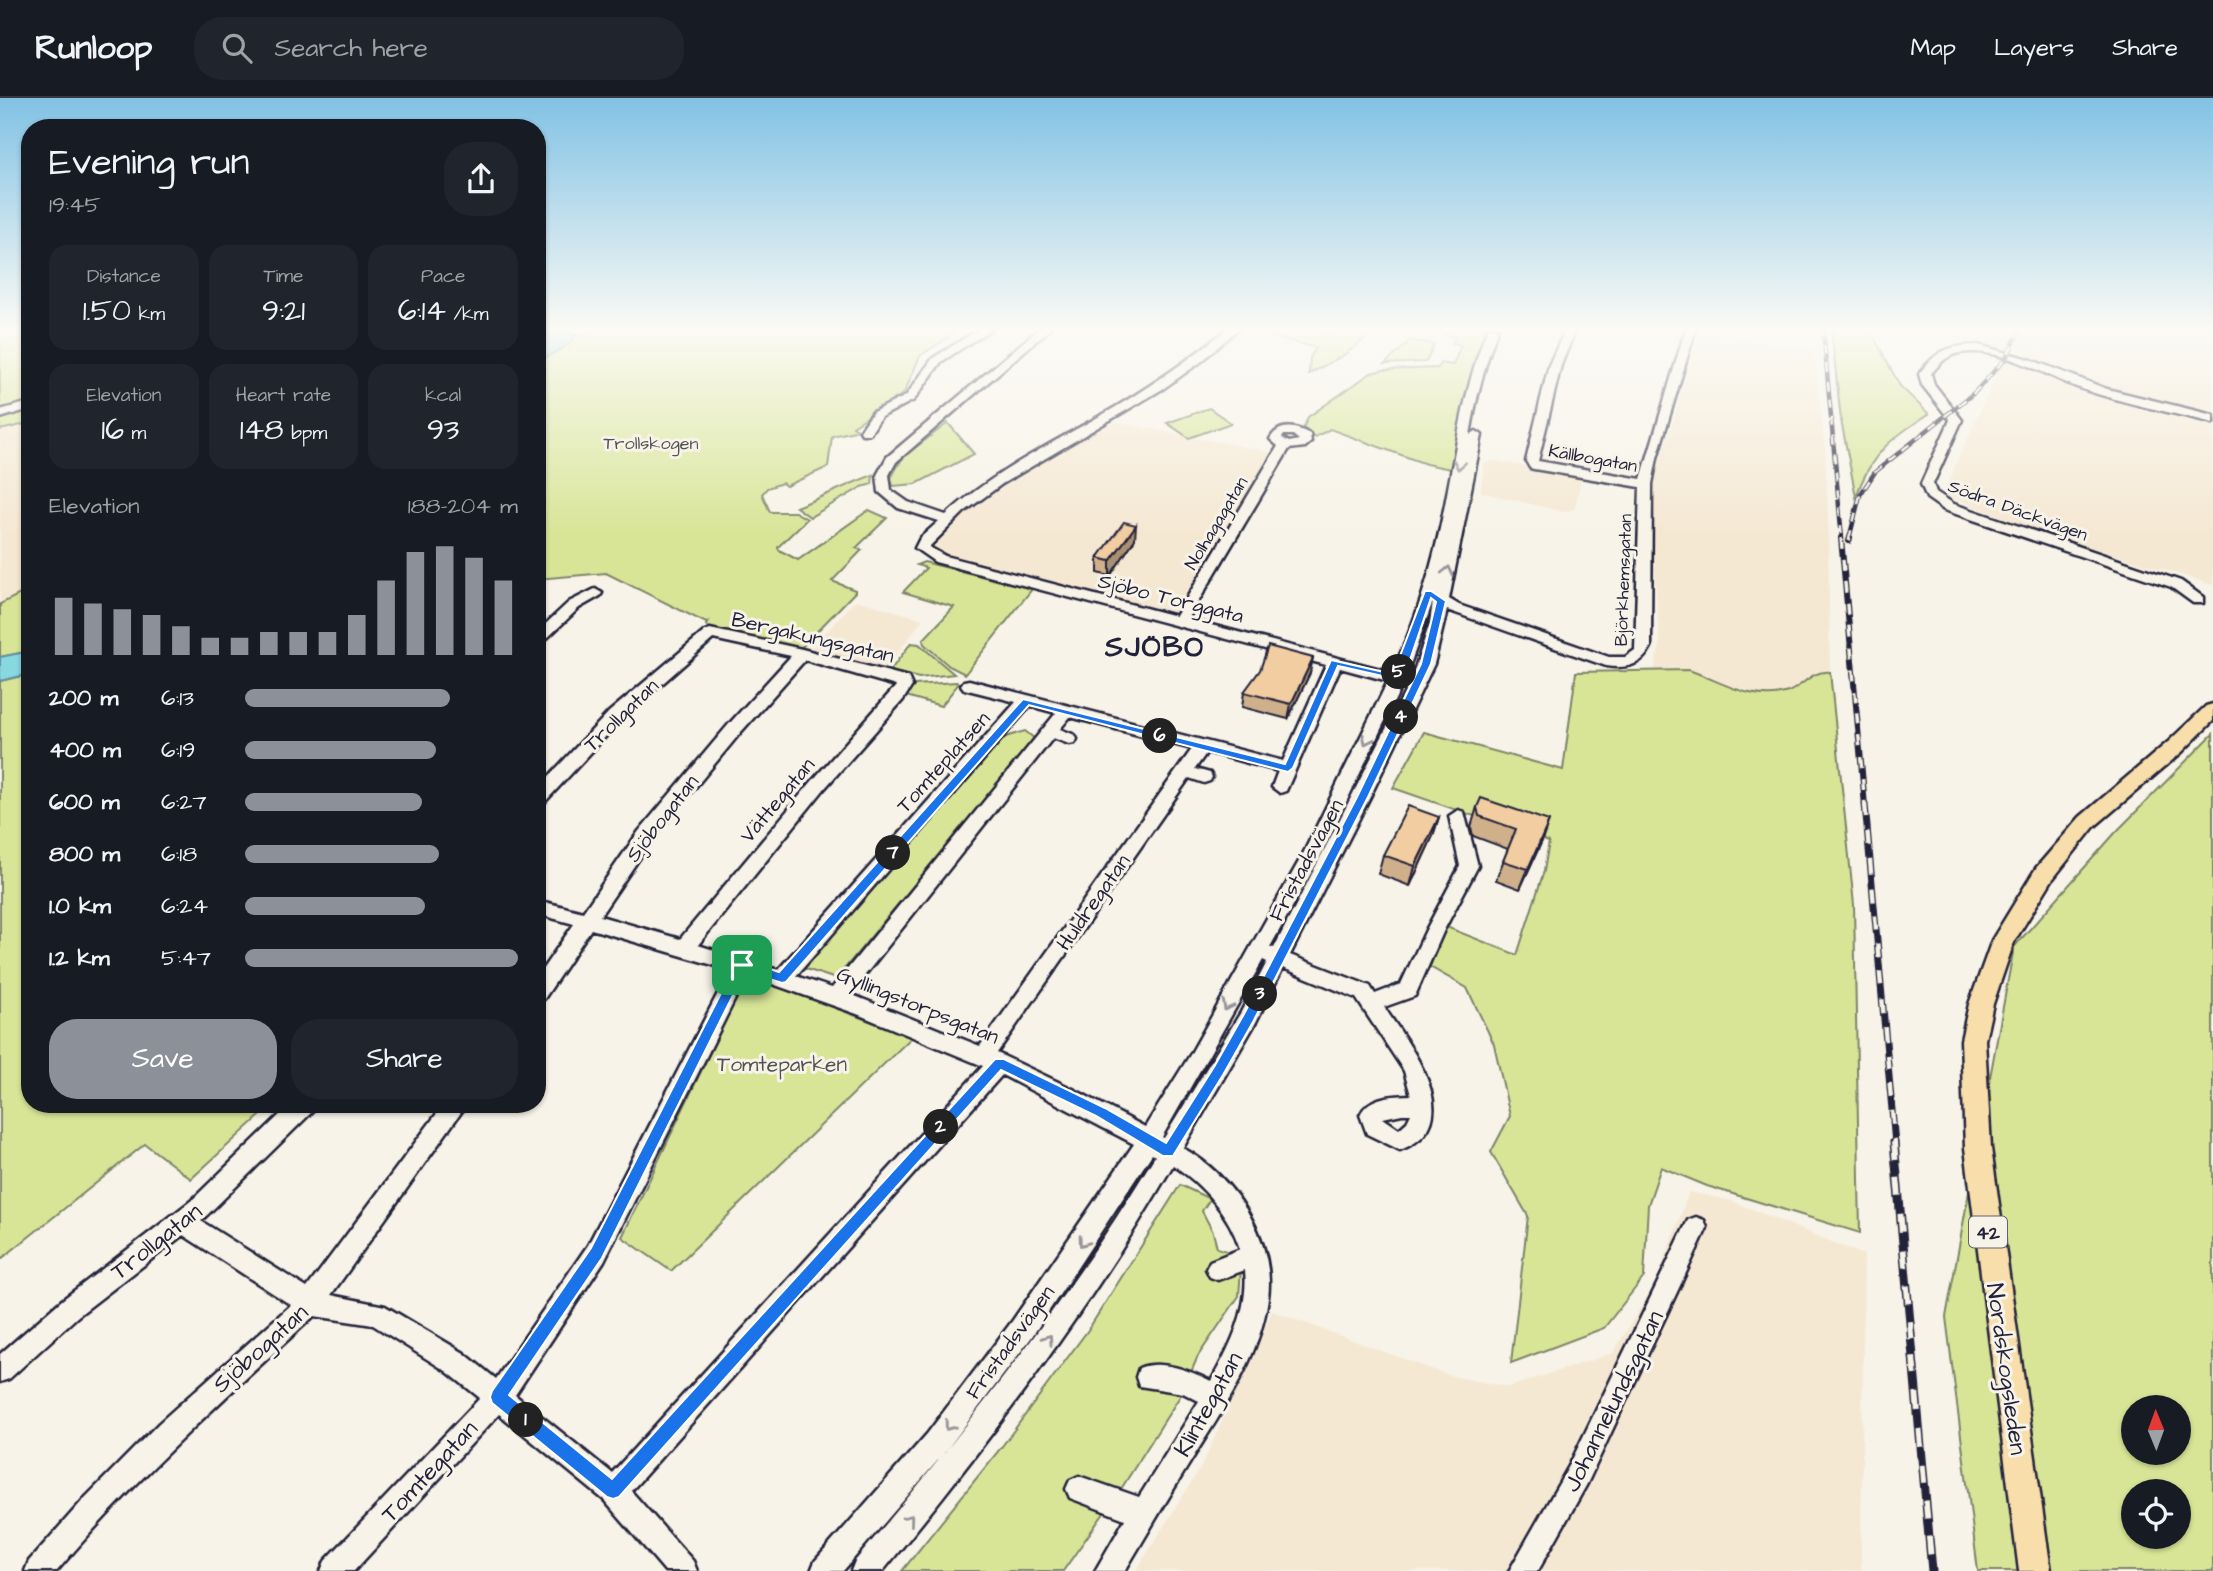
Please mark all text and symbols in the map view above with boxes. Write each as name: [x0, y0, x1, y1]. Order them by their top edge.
search box: [194, 17, 684, 80]
text: Runloop: [35, 25, 152, 71]
icon: search: [218, 29, 256, 67]
text: Search here: [274, 30, 428, 66]
text: Map: [1911, 31, 1956, 65]
text: Layers: [1994, 31, 2074, 65]
text: Share: [2112, 31, 2178, 65]
text: Evening run: [49, 137, 250, 189]
button: share: [444, 142, 518, 216]
text: 19:45: [49, 189, 101, 221]
text: Distance: [87, 263, 161, 290]
text: Time: [264, 263, 303, 290]
text: Pace: [421, 263, 465, 290]
text: 1.50: [83, 290, 131, 332]
text: 9:21: [262, 290, 305, 332]
text: 6:14: [398, 290, 446, 332]
text: km: [131, 301, 165, 328]
text: /km: [446, 301, 489, 328]
text: Elevation: [86, 382, 161, 409]
text: Heart rate: [236, 382, 331, 409]
text: kcal: [425, 382, 461, 409]
text: 16: [101, 409, 124, 451]
text: 148: [240, 409, 284, 451]
text: 93: [427, 409, 459, 451]
text: m: [124, 420, 146, 447]
text: bpm: [284, 420, 327, 447]
park label: Trollskogen: [603, 431, 699, 457]
street label: Källbogatan: [1546, 438, 1639, 480]
one-way arrow: [1452, 459, 1467, 471]
street label: Nolhagagatan: [1179, 472, 1255, 575]
street label: Södra Däckvägen: [1944, 474, 2091, 548]
text: Elevation: [49, 490, 140, 522]
text: 188–204 m: [408, 490, 518, 522]
street label: Björkhemsgatan: [1609, 513, 1639, 647]
one-way arrow: [1440, 565, 1454, 577]
street label: Sjöbo Torggata: [1095, 566, 1247, 633]
street label: Bergakungsgatan: [728, 605, 897, 672]
district label: SJÖBO: [1104, 628, 1205, 667]
pin: 5: [1382, 654, 1416, 690]
text: 5: [1392, 658, 1405, 685]
street label: Trollgatan: [577, 672, 667, 760]
text: 200 m: [49, 682, 118, 714]
text: 6:13: [161, 682, 194, 714]
pin: 4: [1384, 700, 1418, 734]
text: 4: [1394, 703, 1407, 730]
street label: Tomteplatsen: [890, 705, 998, 820]
pin: 6: [1142, 718, 1178, 754]
text: 6: [1154, 722, 1165, 749]
one-way arrow: [1361, 733, 1375, 745]
text: 400 m: [49, 734, 121, 766]
text: 6:19: [161, 734, 195, 766]
street label: Vättegatan: [733, 751, 823, 851]
street label: Sjöbogatan: [619, 768, 707, 869]
text: 600 m: [49, 786, 120, 818]
text: 6:27: [161, 786, 207, 818]
street label: Fristadsvägen: [1262, 794, 1353, 927]
pin: 7: [876, 836, 910, 870]
text: 800 m: [49, 838, 120, 870]
text: 6:18: [161, 838, 197, 870]
text: 7: [887, 839, 898, 866]
street label: Huldregatan: [1050, 848, 1139, 957]
text: 1.0 km: [49, 890, 111, 922]
text: 6:24: [161, 890, 208, 922]
pin: [712, 935, 772, 995]
text: 1.2 km: [49, 942, 110, 974]
text: 5:47: [161, 942, 211, 974]
icon: arrive: [723, 946, 761, 984]
street label: Gyllingstorpsgatan: [831, 960, 1003, 1053]
pin: 3: [1242, 976, 1278, 1012]
text: 3: [1255, 980, 1264, 1007]
one-way arrow: [1222, 999, 1236, 1011]
button: Save: [49, 1019, 277, 1099]
button: Share: [291, 1019, 518, 1099]
park label: Tomteparken: [717, 1050, 847, 1080]
pin: 2: [923, 1110, 958, 1144]
text: 2: [935, 1113, 946, 1140]
street label: Trollgatan: [104, 1195, 210, 1289]
road number: 42: [1969, 1216, 2007, 1248]
one-way arrow: [1079, 1234, 1091, 1247]
street label: Fristadsvägen: [959, 1279, 1063, 1406]
street label: Nordskogsleden: [1976, 1281, 2035, 1457]
street label: Sjöbogatan: [205, 1296, 317, 1402]
street label: Johannelundsgatan: [1555, 1305, 1673, 1498]
one-way arrow: [1040, 1334, 1052, 1347]
street label: Klintegatan: [1166, 1346, 1253, 1464]
north arrow: [2121, 1395, 2191, 1465]
map controls: [2121, 1395, 2191, 1549]
pin: 1: [508, 1402, 544, 1438]
text: 1: [524, 1406, 527, 1433]
street label: Tomtegatan: [374, 1413, 487, 1531]
one-way arrow: [945, 1418, 957, 1430]
button: locate: [2121, 1479, 2191, 1549]
one-way arrow: [901, 1514, 913, 1527]

